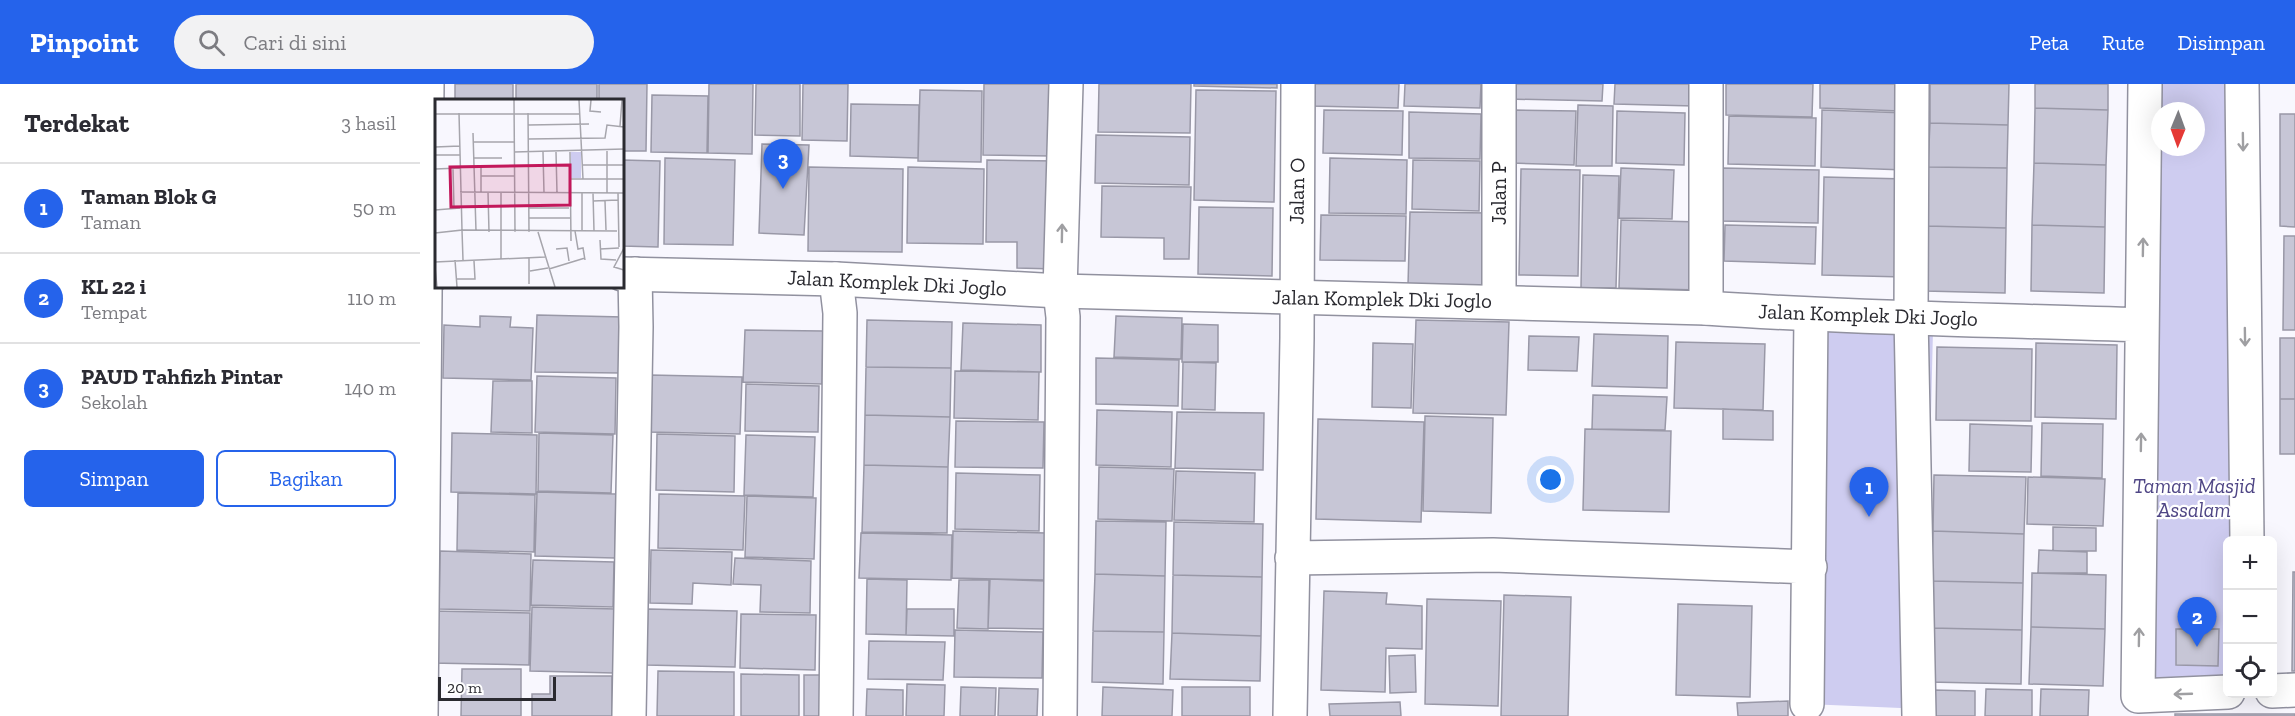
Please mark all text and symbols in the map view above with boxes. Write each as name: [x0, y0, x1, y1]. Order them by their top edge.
search box: [174, 15, 594, 69]
text: Pinpoint: [30, 26, 138, 59]
icon: search: [195, 26, 228, 59]
text: Cari di sini: [243, 29, 347, 56]
text: Peta: [2030, 30, 2069, 55]
text: Rute: [2102, 30, 2144, 55]
text: Disimpan: [2177, 30, 2265, 55]
inset map: [435, 99, 624, 288]
north arrow: [2151, 102, 2205, 156]
text: Terdekat: [24, 107, 129, 139]
text: 3 hasil: [341, 111, 396, 135]
one-way arrow: [2237, 132, 2249, 152]
pin: 3: [764, 140, 802, 189]
street label: Jalan O: [1283, 157, 1310, 225]
street label: Jalan P: [1486, 161, 1511, 225]
text: Taman Blok G: [81, 183, 216, 210]
text: 1: [39, 196, 48, 220]
text: 50 m: [352, 196, 396, 220]
text: Taman: [81, 210, 141, 234]
one-way arrow: [1056, 223, 1068, 243]
one-way arrow: [2137, 238, 2149, 258]
street label: Jalan Komplek Dki Joglo: [787, 264, 1007, 301]
text: KL 22 i: [81, 273, 146, 300]
street label: Jalan Komplek Dki Joglo: [1272, 284, 1492, 313]
text: 2: [38, 286, 49, 310]
text: 110 m: [347, 286, 396, 310]
street label: Jalan Komplek Dki Joglo: [1758, 298, 1978, 331]
text: Tempat: [81, 300, 147, 324]
one-way arrow: [2239, 327, 2251, 347]
text: PAUD Tahfizh Pintar: [81, 363, 283, 390]
text: 3: [38, 376, 49, 400]
text: 140 m: [344, 376, 396, 400]
text: Sekolah: [81, 390, 148, 414]
one-way arrow: [2135, 433, 2147, 453]
button: Simpan: [24, 450, 204, 507]
button: Bagikan: [216, 450, 396, 507]
your location: [1536, 465, 1565, 494]
pin: 1: [1850, 468, 1888, 517]
park label: Taman Masjid Assalam: [2133, 473, 2256, 522]
map controls: [2223, 536, 2277, 698]
button: +: [2223, 536, 2277, 590]
button: −: [2223, 590, 2277, 644]
pin: 2: [2178, 598, 2216, 647]
one-way arrow: [2133, 628, 2145, 648]
button: locate: [2223, 644, 2277, 698]
scale bar: [438, 674, 556, 702]
text: 20 m: [447, 678, 482, 697]
one-way arrow: [2173, 688, 2193, 700]

